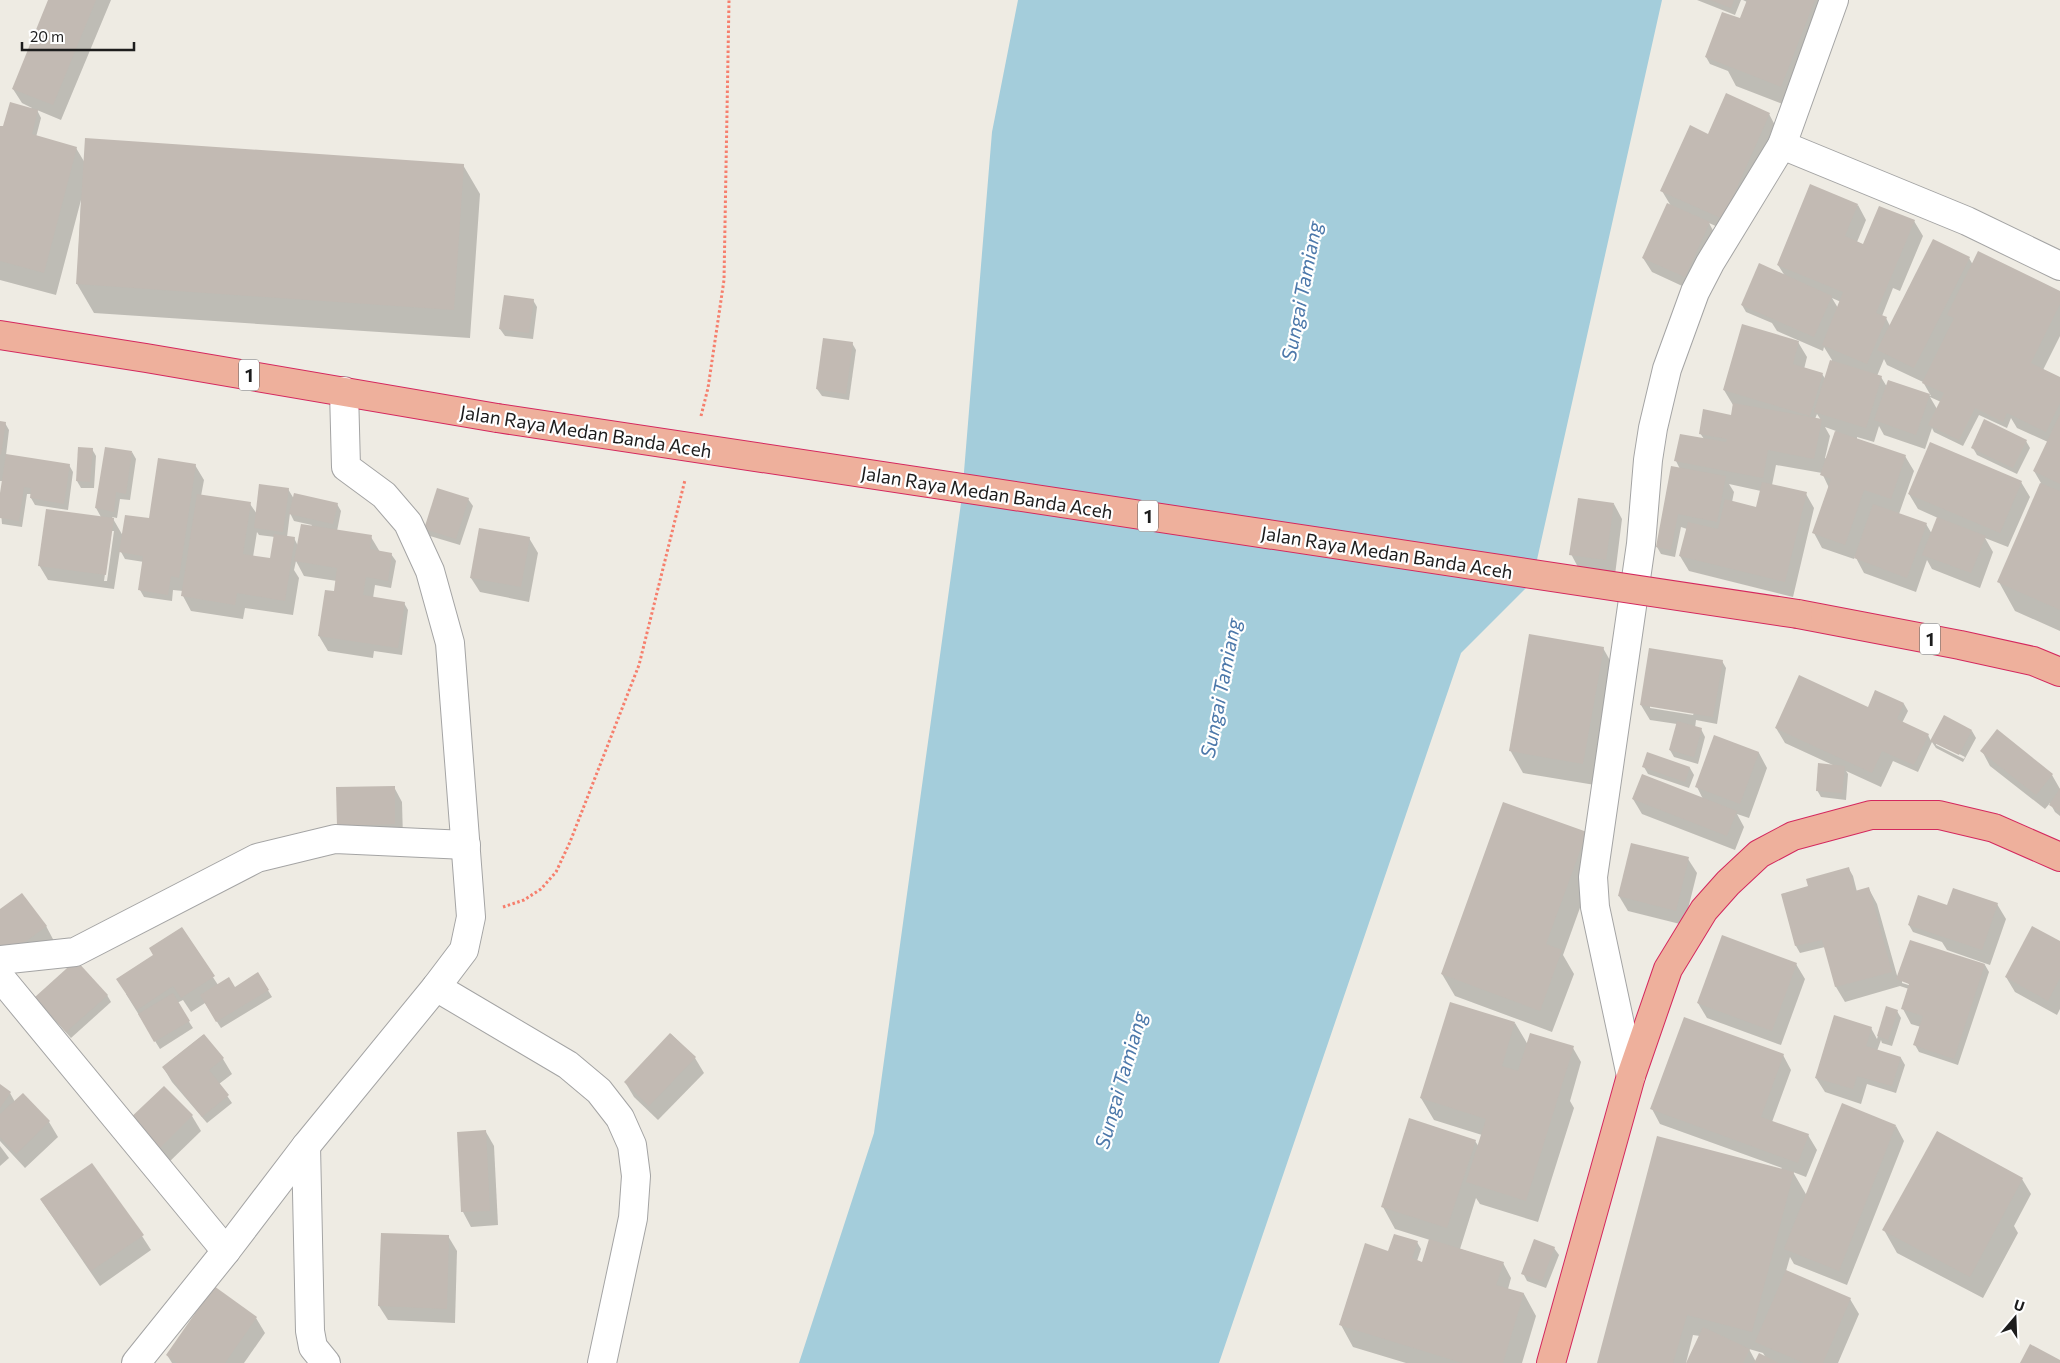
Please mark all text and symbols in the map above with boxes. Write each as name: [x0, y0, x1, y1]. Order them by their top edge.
scale bar: [22, 20, 135, 52]
text: 20 m: [30, 27, 64, 45]
water label: Sungai Tamiang: [1276, 218, 1326, 363]
road number: 1: [239, 360, 259, 390]
street label: Jalan Raya Medan Banda Aceh: [458, 400, 714, 462]
street label: Jalan Raya Medan Banda Aceh: [859, 461, 1115, 523]
road number: 1: [1138, 501, 1158, 532]
street label: Jalan Raya Medan Banda Aceh: [1259, 521, 1515, 583]
water label: Sungai Tamiang: [1195, 615, 1245, 760]
road number: 1: [1920, 624, 1940, 654]
water label: Sungai Tamiang: [1089, 1008, 1151, 1151]
north arrow: [1990, 1293, 2040, 1343]
text: U: [2012, 1296, 2027, 1315]

